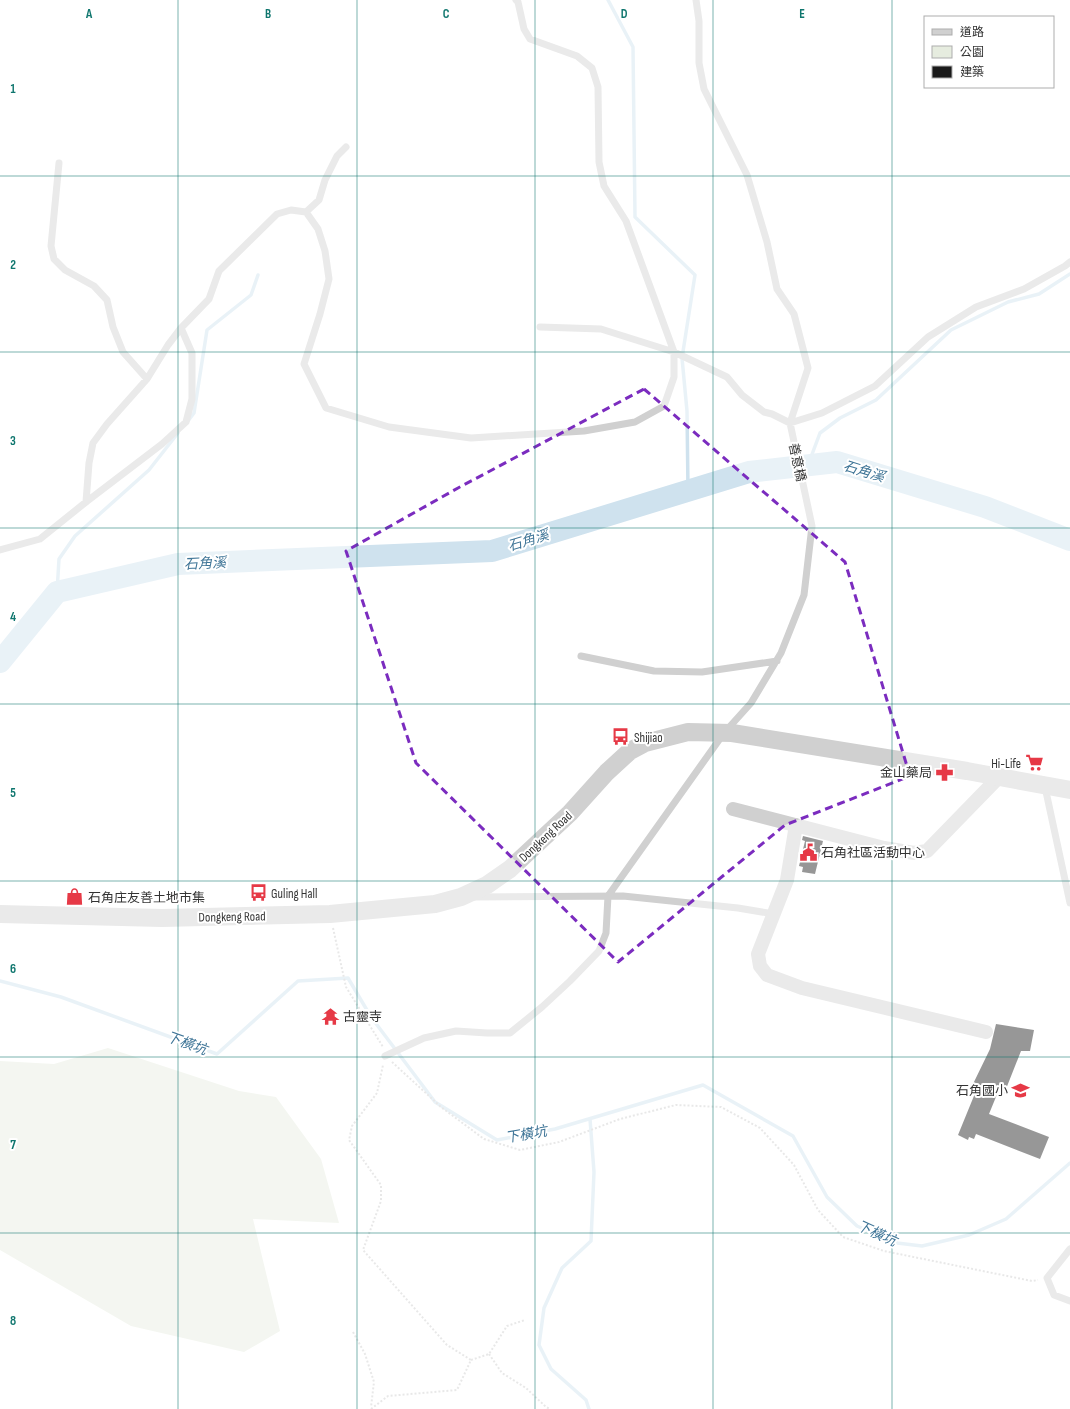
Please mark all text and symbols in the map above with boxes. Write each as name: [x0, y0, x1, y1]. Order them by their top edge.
text: A: [85, 6, 93, 22]
text: B: [265, 6, 271, 22]
text: C: [443, 6, 450, 22]
text: D: [621, 6, 628, 22]
text: E: [799, 6, 805, 22]
legend: [924, 16, 1054, 88]
text: 道路: [960, 25, 984, 40]
text: 公園: [960, 45, 984, 60]
text: 建築: [960, 65, 984, 80]
text: 1: [10, 81, 16, 97]
text: 2: [10, 257, 16, 273]
text: 3: [10, 433, 16, 449]
street label: 善意橋: [785, 441, 809, 483]
water label: 石角溪: [841, 457, 888, 486]
water label: 石角溪: [506, 526, 553, 555]
water label: 石角溪: [184, 554, 228, 573]
text: 4: [10, 609, 16, 625]
bus stop icon: Shijiao: [611, 727, 631, 747]
place label: Shijiao: [634, 730, 663, 746]
supermarket icon: Hi-Life: [1024, 753, 1044, 773]
place label: Hi-Life: [991, 756, 1021, 772]
pharmacy icon: 金山藥局: [935, 762, 955, 782]
place label: 金山藥局: [880, 765, 932, 781]
text: 5: [10, 785, 16, 801]
street label: Dongkeng Road: [516, 808, 576, 865]
public building icon: 石角社區活動中心: [798, 842, 818, 862]
place label: 石角社區活動中心: [821, 845, 925, 861]
bus stop icon: Guling Hall: [248, 883, 268, 903]
place label: Guling Hall: [271, 886, 317, 902]
shop icon: 石角庄友善土地市集: [65, 887, 85, 907]
place label: 石角庄友善土地市集: [88, 890, 205, 906]
street label: Dongkeng Road: [198, 908, 266, 926]
text: 6: [10, 961, 16, 977]
temple icon: 古靈寺: [320, 1006, 340, 1026]
place label: 古靈寺: [343, 1009, 382, 1025]
water label: 下橫坑: [164, 1028, 211, 1059]
school or university icon: 石角國小: [1011, 1080, 1031, 1100]
place label: 石角國小: [956, 1083, 1008, 1099]
water label: 下橫坑: [504, 1122, 550, 1147]
text: 7: [10, 1137, 16, 1153]
water label: 下橫坑: [854, 1217, 901, 1251]
text: 8: [10, 1313, 16, 1329]

